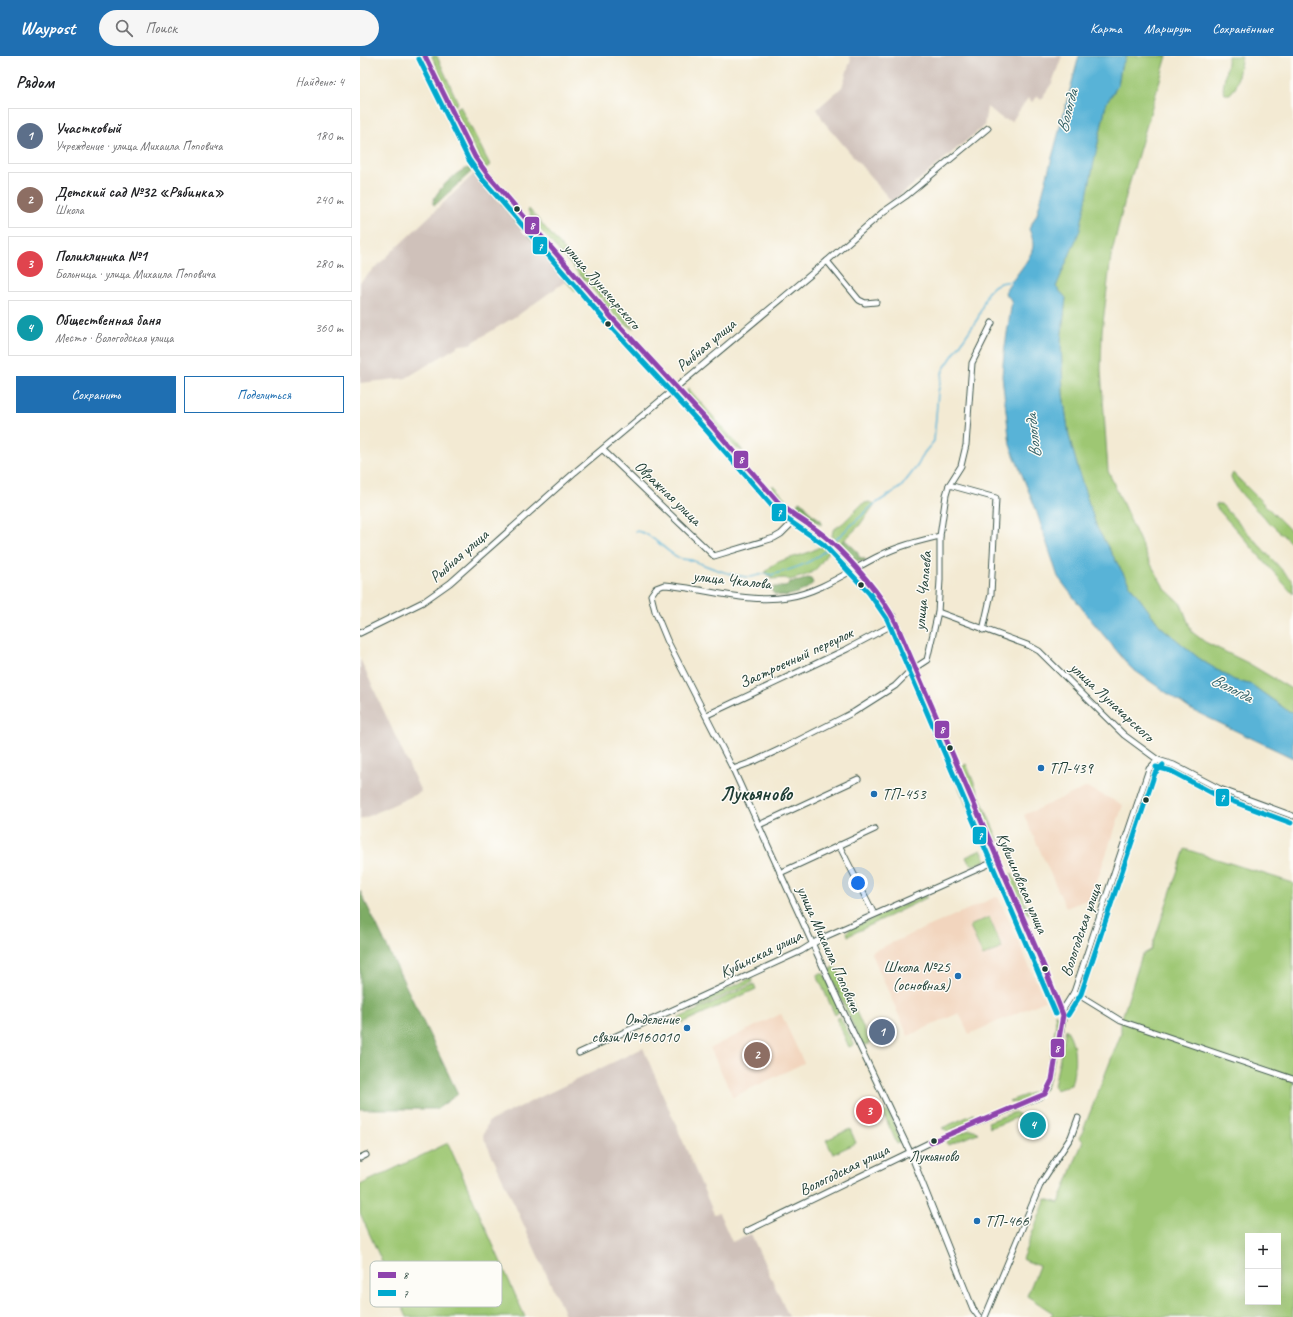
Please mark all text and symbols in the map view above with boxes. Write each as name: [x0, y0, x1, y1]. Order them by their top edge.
search box: [99, 10, 379, 46]
text: Waypost: [20, 16, 75, 40]
icon: search: [113, 17, 135, 39]
text: Поиск: [145, 19, 177, 38]
text: Карта: [1090, 20, 1122, 37]
text: Маршрут: [1144, 20, 1190, 37]
text: Сохранённые: [1212, 20, 1273, 37]
text: Рядом: [16, 72, 54, 93]
text: Найдено: 4: [296, 74, 344, 90]
water label: Вологда: [1051, 85, 1083, 135]
text: Участковый: [55, 119, 121, 138]
text: 1: [27, 128, 33, 144]
text: 180 m: [315, 128, 343, 144]
text: Учреждение · улица Михаила Поповича: [55, 138, 222, 154]
text: Детский сад №32 «Рябинка»: [55, 183, 224, 202]
text: 2: [27, 192, 33, 208]
text: 240 m: [315, 192, 343, 208]
text: Школа: [55, 202, 84, 218]
unlabelled marker: [512, 204, 522, 214]
line badge: 8: [524, 216, 540, 235]
text: 8: [530, 218, 537, 232]
line badge: 7: [532, 236, 548, 255]
street label: улица Луначарского: [558, 238, 647, 335]
text: 7: [538, 239, 544, 253]
text: Поликлиника №1: [55, 247, 147, 266]
text: 3: [27, 256, 33, 272]
text: 280 m: [315, 256, 343, 272]
text: Больница · улица Михаила Поповича: [55, 266, 215, 282]
text: Общественная баня: [55, 311, 160, 330]
street label: Рыбная улица: [672, 313, 741, 376]
unlabelled marker: [603, 319, 613, 329]
text: 4: [27, 320, 33, 336]
text: 360 m: [315, 320, 343, 336]
text: Место · Вологодская улица: [55, 330, 174, 346]
button: Сохранить: [16, 376, 176, 413]
button: Поделиться: [184, 376, 344, 413]
water label: Вологда: [1020, 411, 1046, 459]
line badge: 8: [733, 450, 749, 469]
text: 8: [739, 452, 746, 466]
street label: Овражная улица: [630, 456, 707, 531]
line badge: 7: [771, 503, 787, 522]
text: 7: [777, 505, 783, 519]
street label: Рыбная улица: [425, 524, 494, 587]
street label: улица Чапаева: [909, 550, 937, 632]
street label: улица Чкалова: [691, 566, 774, 594]
unlabelled marker: [856, 580, 866, 590]
street label: Застроечный переулок: [736, 622, 858, 693]
street label: улица Луначарского: [1065, 657, 1160, 748]
water label: Вологда: [1208, 669, 1258, 708]
line badge: 8: [934, 720, 950, 739]
text: 8: [940, 722, 947, 736]
unlabelled marker: [945, 743, 955, 753]
place label: ТП-439: [1049, 758, 1095, 778]
marker: ТП-439: [1036, 763, 1046, 773]
district label: Лукьяново: [720, 781, 794, 806]
place label: ТП-453: [882, 784, 928, 804]
line badge: 7: [1215, 788, 1230, 807]
marker: ТП-453: [869, 789, 879, 799]
text: 7: [1220, 790, 1226, 804]
unlabelled marker: [1141, 795, 1151, 805]
line badge: 7: [972, 826, 987, 845]
text: 7: [978, 828, 984, 842]
street label: Кувшиновская улица: [992, 830, 1053, 938]
your location: [848, 873, 868, 893]
street label: Вологодская улица: [1056, 879, 1107, 979]
street label: улица Михаила Поповича: [792, 882, 866, 1017]
street label: Кубинская улица: [717, 925, 806, 982]
place label: Школа №25 (основная): [883, 957, 951, 995]
unlabelled marker: [1040, 964, 1050, 974]
marker: Школа №25 (основная): [953, 971, 963, 981]
place label: Отделение связи №160010: [592, 1009, 681, 1047]
pin: 1: [869, 1017, 895, 1047]
marker: Отделение связи №160010: [682, 1023, 692, 1033]
line badge: 8: [1050, 1038, 1065, 1058]
pin: 2: [744, 1040, 770, 1070]
text: 8: [1055, 1041, 1062, 1055]
pin: 3: [856, 1096, 882, 1126]
pin: 4: [1020, 1110, 1046, 1140]
marker: Лукьяново: [929, 1136, 939, 1146]
street label: Вологодская улица: [796, 1139, 894, 1200]
place label: Лукьяново: [909, 1147, 959, 1166]
place label: ТП-466: [985, 1211, 1030, 1231]
marker: ТП-466: [972, 1216, 982, 1226]
map controls: [1245, 1233, 1281, 1305]
button: +: [1245, 1233, 1281, 1269]
legend: [370, 1261, 502, 1307]
text: 8: [403, 1268, 409, 1282]
button: −: [1245, 1269, 1281, 1305]
text: 7: [403, 1286, 409, 1300]

